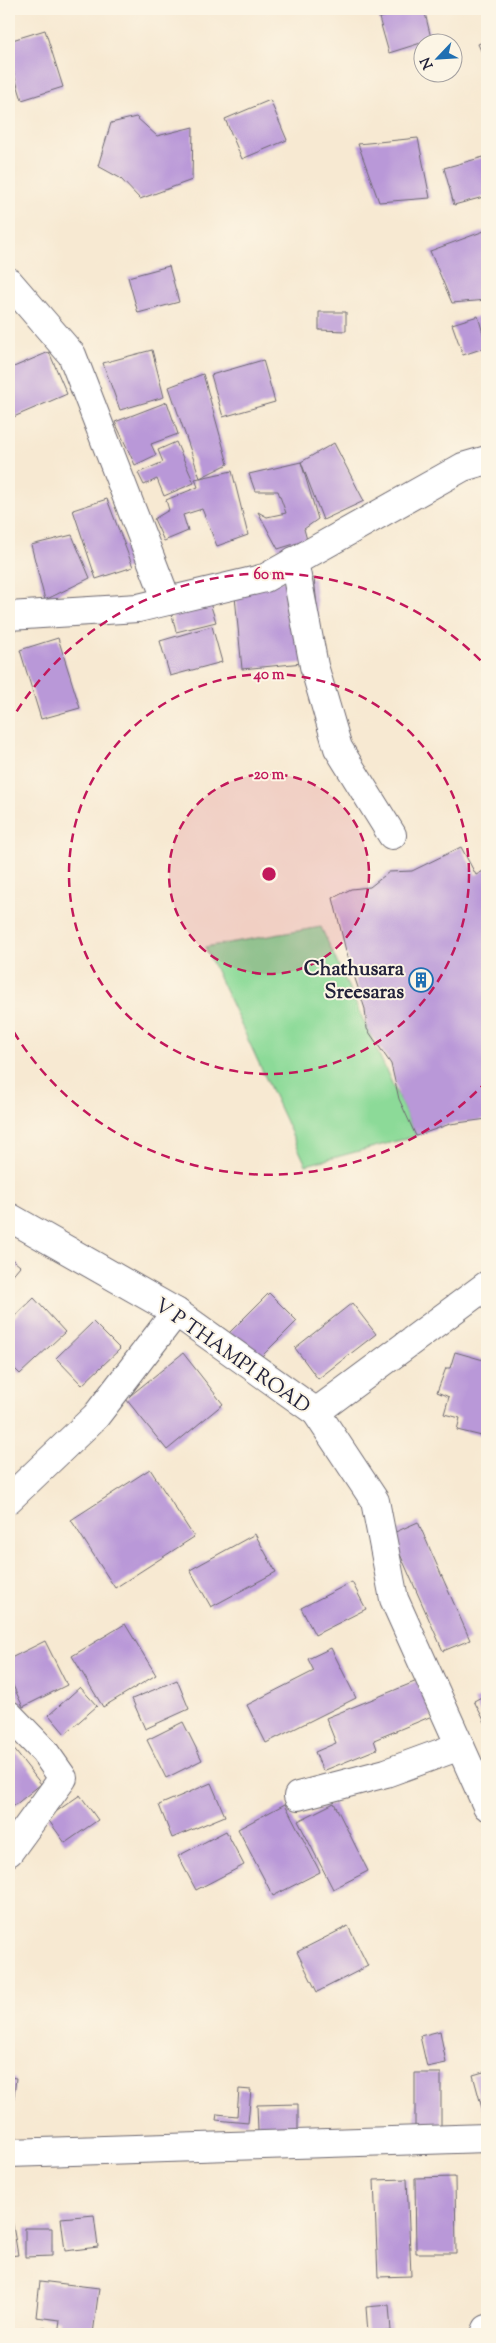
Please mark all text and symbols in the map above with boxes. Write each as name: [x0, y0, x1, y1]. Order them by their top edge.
north arrow: [414, 32, 464, 82]
text: N: [417, 53, 439, 72]
text: 60 m: [254, 565, 285, 586]
text: 40 m: [253, 665, 285, 686]
text: 20 m: [254, 765, 285, 786]
centre of rings: [260, 865, 278, 883]
place label: Chathusara Sreesaras: [304, 956, 405, 1008]
building icon: Chathusara Sreesaras: [408, 967, 434, 993]
street label: V P THAMPI ROAD: [148, 1292, 315, 1422]

